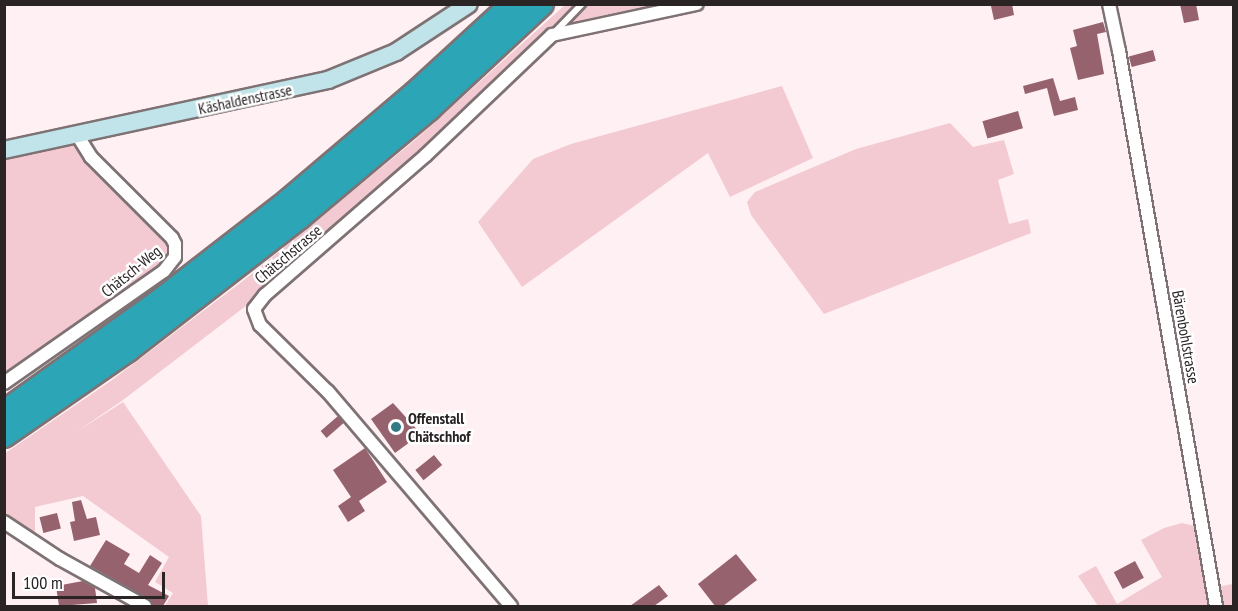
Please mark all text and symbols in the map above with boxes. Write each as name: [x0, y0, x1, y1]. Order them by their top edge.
street label: Käshaldenstrasse: [196, 80, 294, 118]
street label: Chätschstrasse: [251, 221, 325, 287]
street label: Chätsch-Weg: [97, 241, 165, 301]
street label: Bärenbohlstrasse: [1168, 289, 1204, 385]
place label: Offenstall Chätschhof: [408, 408, 471, 446]
marker: Offenstall Chätschhof: [389, 420, 403, 434]
scale bar: [15, 560, 168, 598]
text: 100 m: [23, 571, 63, 594]

